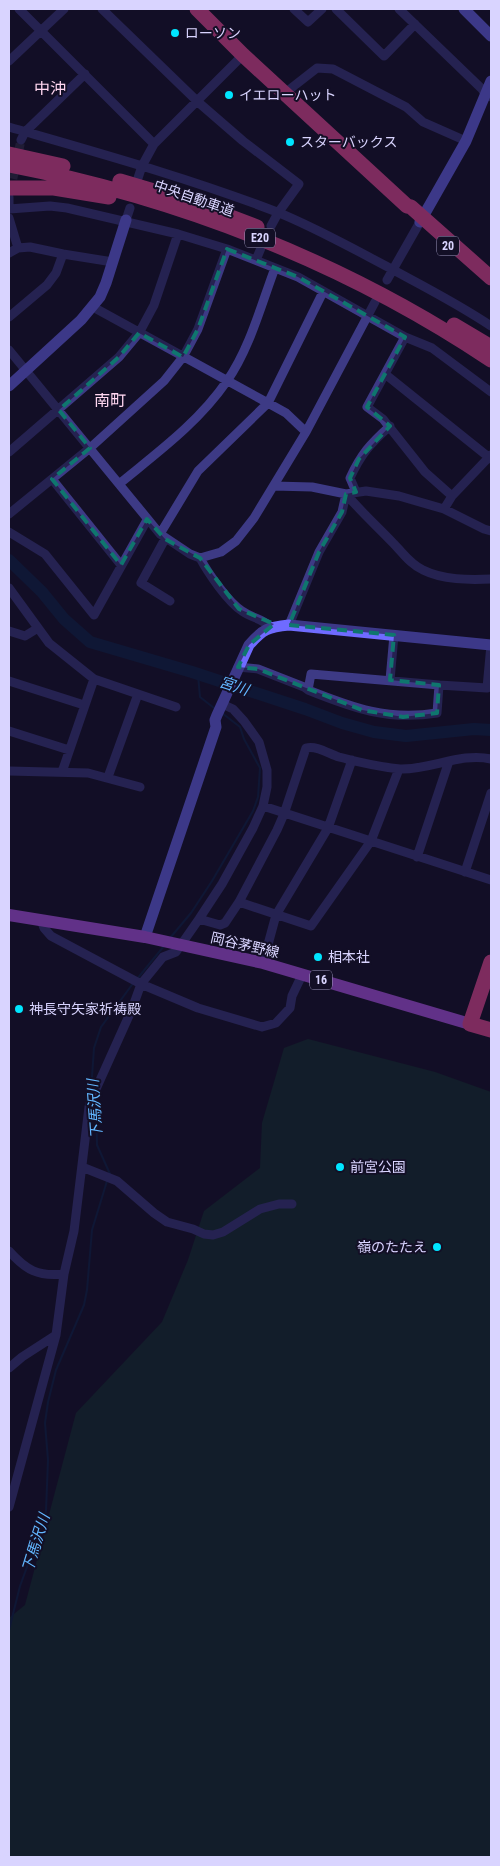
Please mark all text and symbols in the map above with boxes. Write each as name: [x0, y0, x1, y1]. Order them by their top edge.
place label: ローソン: [185, 25, 241, 41]
marker: ローソン: [169, 27, 181, 39]
district label: 中沖: [34, 79, 66, 98]
place label: イエローハット: [239, 87, 337, 103]
marker: イエローハット: [223, 89, 235, 101]
place label: スターバックス: [300, 134, 397, 150]
marker: スターバックス: [284, 136, 296, 148]
street label: 中央自動車道: [152, 177, 236, 219]
road number: E20: [245, 228, 275, 248]
road number: 20: [437, 237, 459, 256]
district label: 南町: [94, 391, 126, 410]
water label: 宮川: [217, 673, 253, 700]
street label: 岡谷茅野線: [209, 929, 281, 961]
place label: 相本社: [328, 949, 370, 965]
marker: 相本社: [312, 951, 324, 963]
road number: 16: [310, 970, 332, 990]
place label: 神長守矢家祈祷殿: [29, 1001, 141, 1017]
marker: 神長守矢家祈祷殿: [13, 1003, 25, 1015]
water label: 下馬沢川: [84, 1076, 106, 1140]
place label: 前宮公園: [350, 1159, 406, 1175]
marker: 前宮公園: [334, 1161, 346, 1173]
place label: 嶺のたたえ: [357, 1239, 427, 1255]
marker: 嶺のたたえ: [431, 1241, 443, 1253]
water label: 下馬沢川: [19, 1510, 54, 1574]

